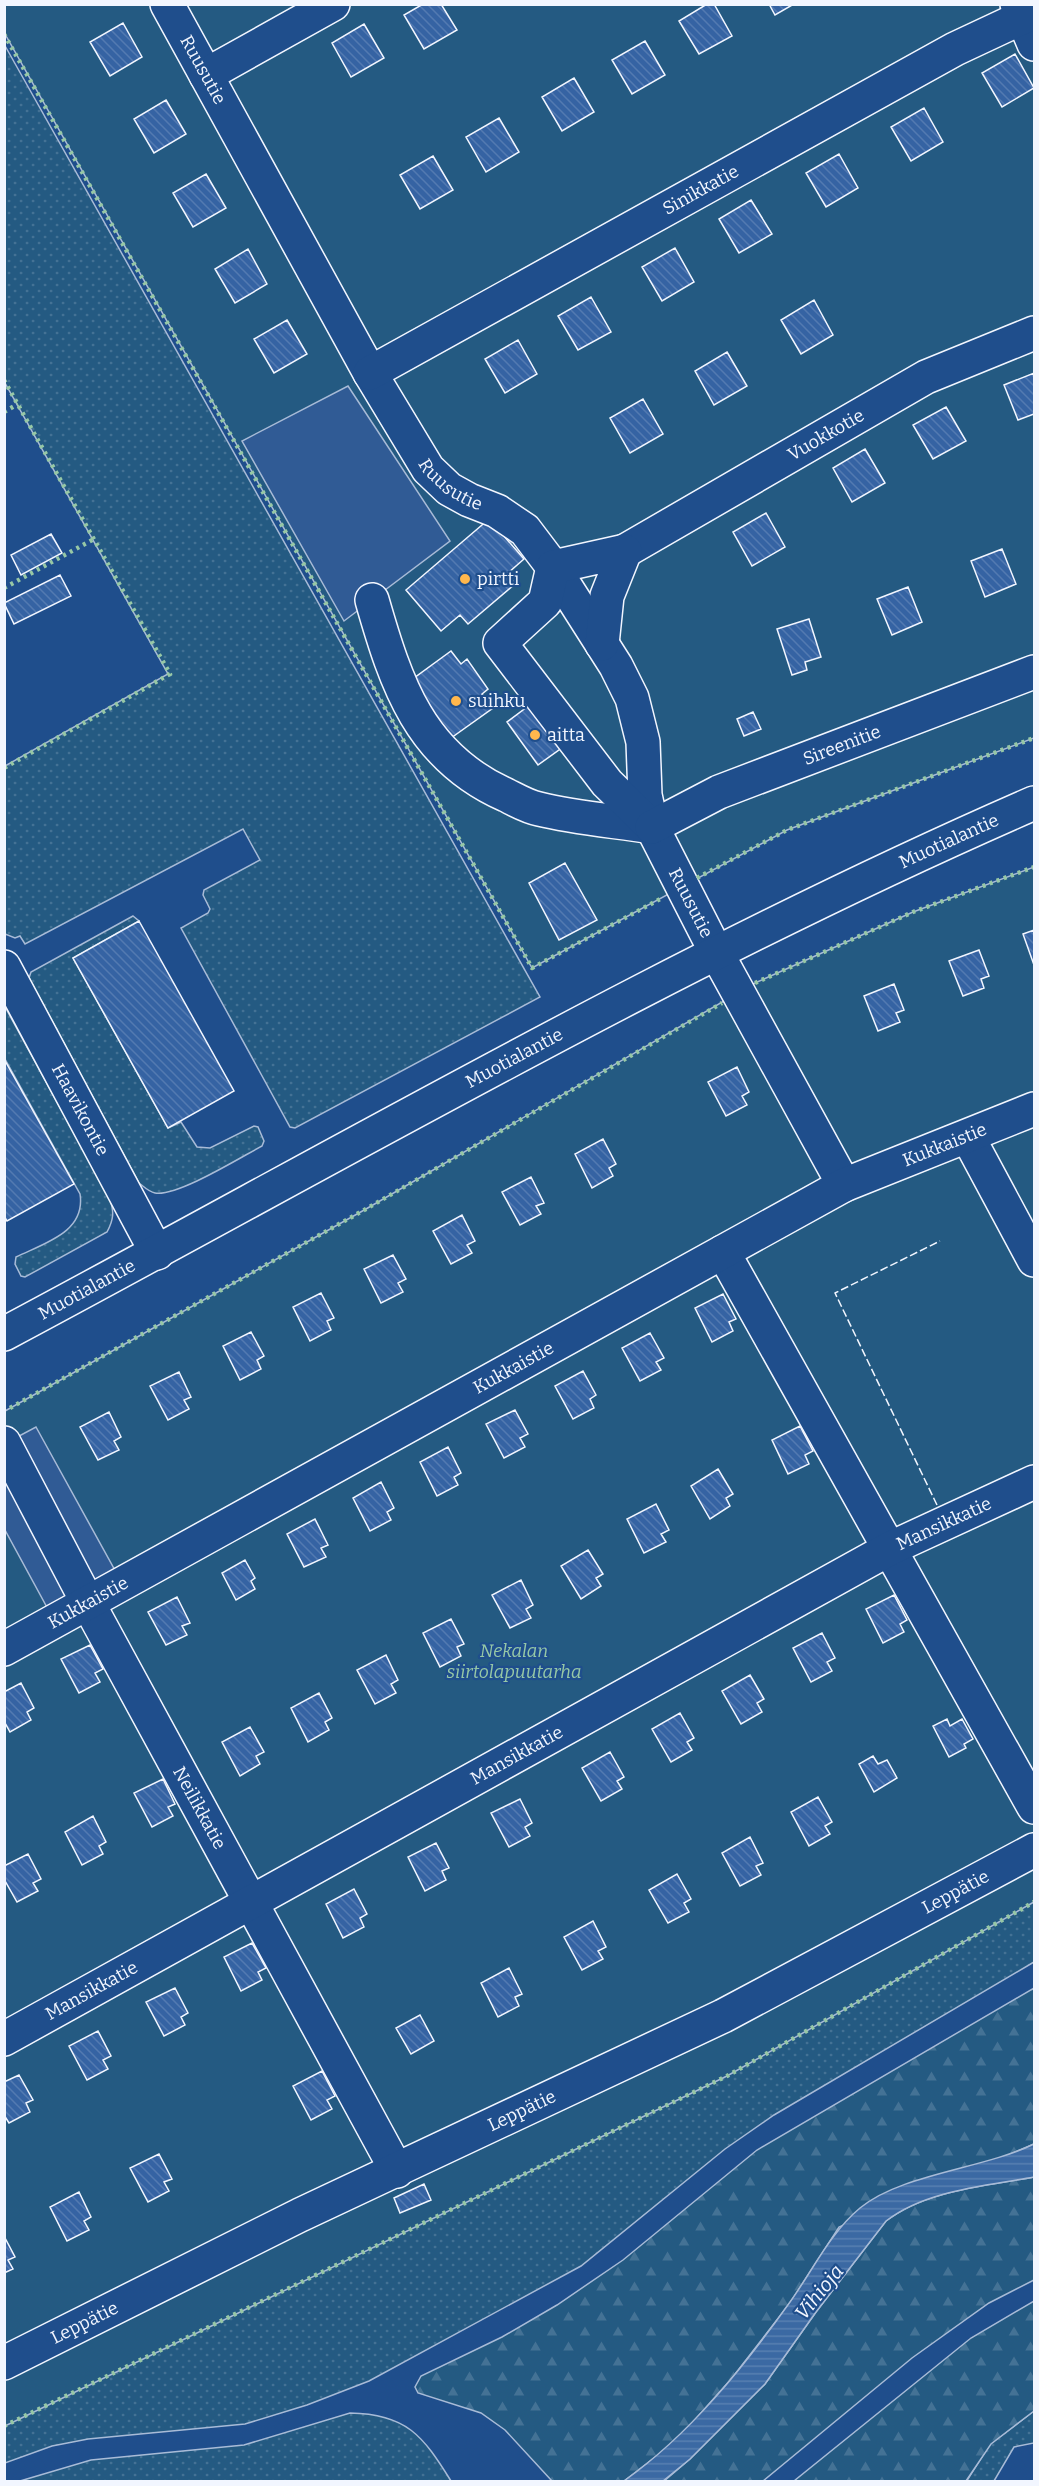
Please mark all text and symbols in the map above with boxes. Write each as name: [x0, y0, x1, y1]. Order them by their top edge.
street label: Ruusutie: [175, 31, 231, 108]
street label: Sinikkatie: [659, 160, 743, 220]
street label: Vuokkotie: [784, 404, 868, 466]
street label: Ruusutie: [413, 455, 486, 515]
place label: pirtti: [477, 568, 519, 590]
marker: pirtti: [458, 572, 472, 586]
place label: suihku: [468, 690, 525, 712]
marker: suihku: [449, 694, 463, 708]
street label: Sireenitie: [800, 720, 884, 770]
place label: aitta: [547, 724, 585, 746]
marker: aitta: [528, 728, 542, 742]
street label: Muotialantie: [896, 809, 1002, 873]
street label: Ruusutie: [664, 864, 718, 941]
street label: Muotialantie: [462, 1023, 567, 1093]
street label: Haavikontie: [47, 1060, 114, 1160]
street label: Kukkaistie: [899, 1118, 990, 1171]
street label: Muotialantie: [34, 1254, 139, 1325]
street label: Kukkaistie: [469, 1337, 558, 1399]
street label: Mansikkatie: [893, 1492, 995, 1555]
street label: Kukkaistie: [44, 1572, 132, 1634]
park label: Nekalan siirtolapuutarha: [447, 1640, 581, 1683]
street label: Mansikkatie: [467, 1721, 567, 1790]
street label: Neilikkatie: [168, 1763, 231, 1853]
street label: Leppätie: [918, 1865, 993, 1919]
street label: Mansikkatie: [41, 1956, 142, 2025]
street label: Leppätie: [484, 2085, 559, 2136]
water label: Vihioja: [789, 2260, 849, 2325]
street label: Leppätie: [47, 2297, 122, 2349]

